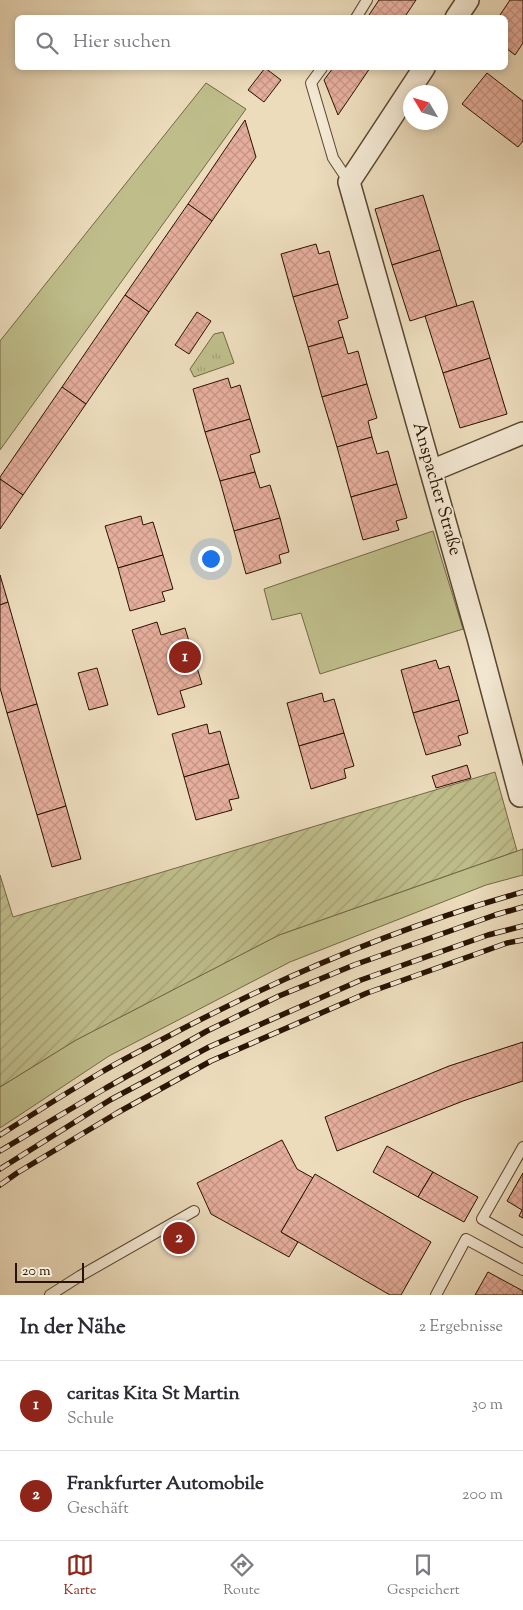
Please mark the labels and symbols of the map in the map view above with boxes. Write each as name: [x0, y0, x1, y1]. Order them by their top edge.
north arrow: [403, 85, 448, 130]
street label: Anspacher Straße: [405, 419, 467, 559]
your location: [198, 546, 224, 572]
pin: 1: [169, 638, 201, 676]
pin: 2: [163, 1219, 195, 1257]
scale bar: [15, 1260, 84, 1283]

